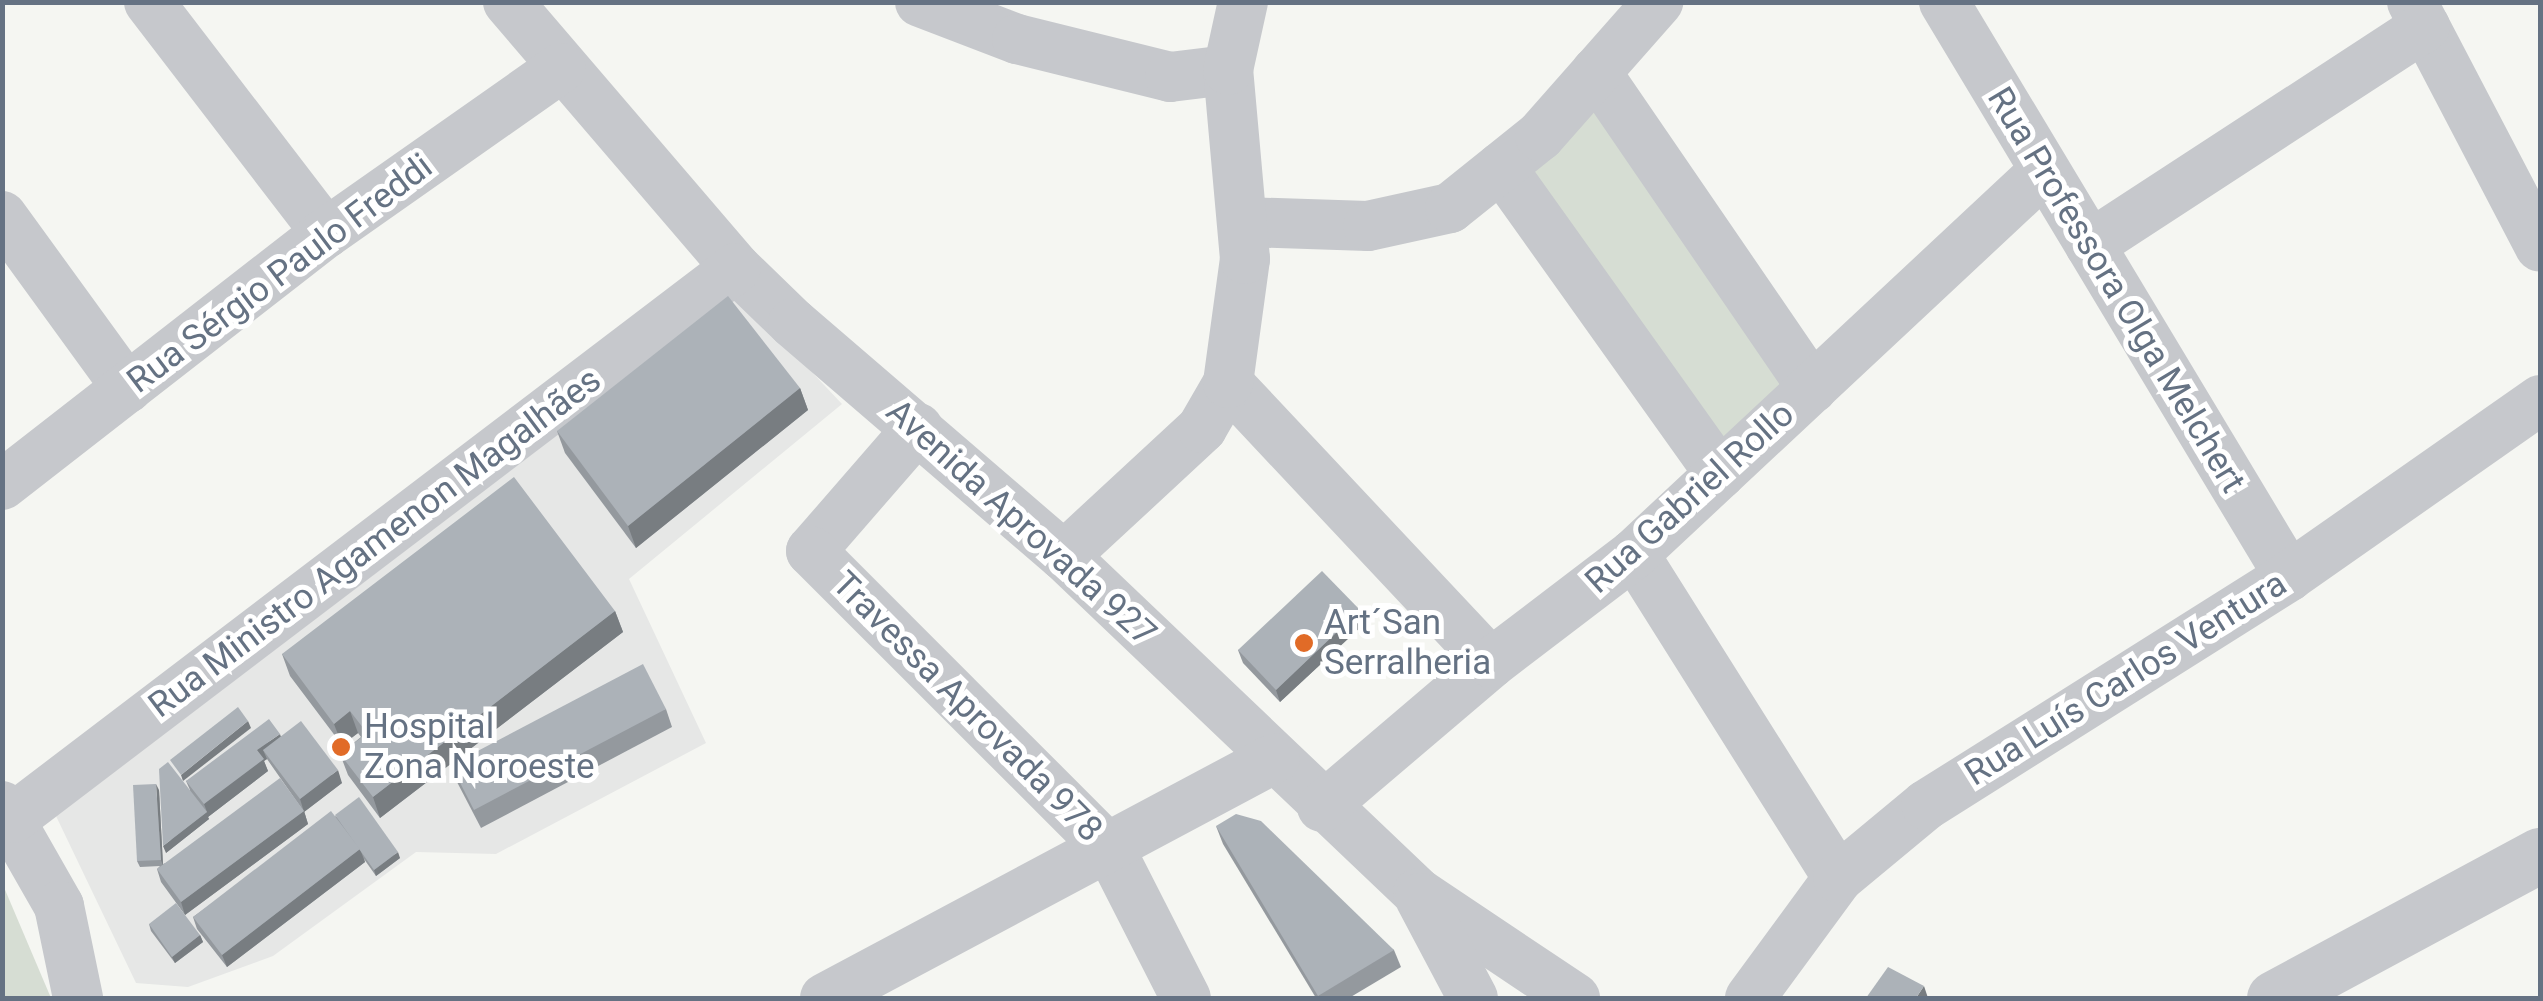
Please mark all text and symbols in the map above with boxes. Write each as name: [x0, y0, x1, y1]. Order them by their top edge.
street label: Rua Professora Olga Melchert: [1978, 80, 2254, 500]
street label: Rua Sérgio Paulo Freddi: [119, 146, 441, 402]
street label: Rua Ministro Agamenon Magalhães: [141, 359, 609, 727]
street label: Avenida Aprovada 927: [877, 391, 1165, 655]
street label: Rua Gabriel Rollo: [1577, 393, 1803, 603]
street label: Travessa Aprovada 978: [823, 563, 1111, 851]
street label: Rua Luís Carlos Ventura: [1958, 563, 2294, 795]
place label: Art´San Serralheria: [1324, 602, 1491, 684]
marker: Art´San Serralheria: [1293, 632, 1315, 654]
place label: Hospital Zona Noroeste: [364, 706, 595, 788]
marker: Hospital Zona Noroeste: [328, 734, 354, 760]

